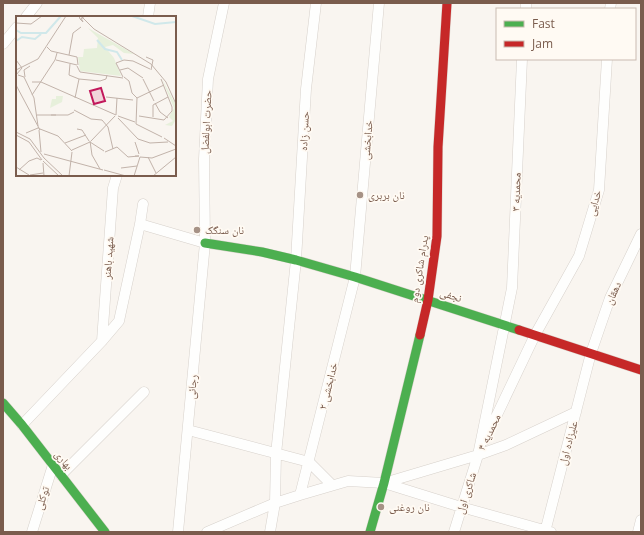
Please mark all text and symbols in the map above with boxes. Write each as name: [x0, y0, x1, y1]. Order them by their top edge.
legend: [496, 8, 636, 60]
text: Fast: [532, 15, 555, 32]
inset map: [16, 16, 176, 176]
text: Jam: [531, 35, 553, 52]
street label: حضرت ابولفضل: [196, 90, 215, 154]
street label: حسن زاده: [295, 111, 312, 151]
street label: خدابخشی: [357, 119, 376, 161]
street label: محمدیه ۳: [507, 172, 524, 212]
place label: نان بربری: [368, 187, 405, 202]
street label: خدایی: [583, 188, 604, 217]
marker: نان بربری: [355, 190, 365, 200]
place label: نان سنگک: [205, 222, 244, 237]
marker: نان سنگک: [192, 225, 202, 235]
street label: پدرام شاکری دوم: [406, 234, 431, 304]
street label: شهید باهنر: [98, 236, 116, 281]
street label: دهقان: [601, 279, 624, 307]
street label: نجفی: [438, 284, 464, 305]
street label: خدابخشی ۲: [314, 361, 341, 411]
street label: رجائی: [183, 374, 200, 400]
street label: محمدیه ۴: [473, 411, 504, 452]
street label: علیزاده اول: [554, 419, 581, 467]
street label: بهاری: [52, 447, 77, 473]
street label: شاکری اول: [452, 470, 479, 516]
street label: توکلی: [31, 484, 52, 511]
place label: نان روغنی: [389, 499, 430, 514]
marker: نان روغنی: [376, 502, 386, 512]

